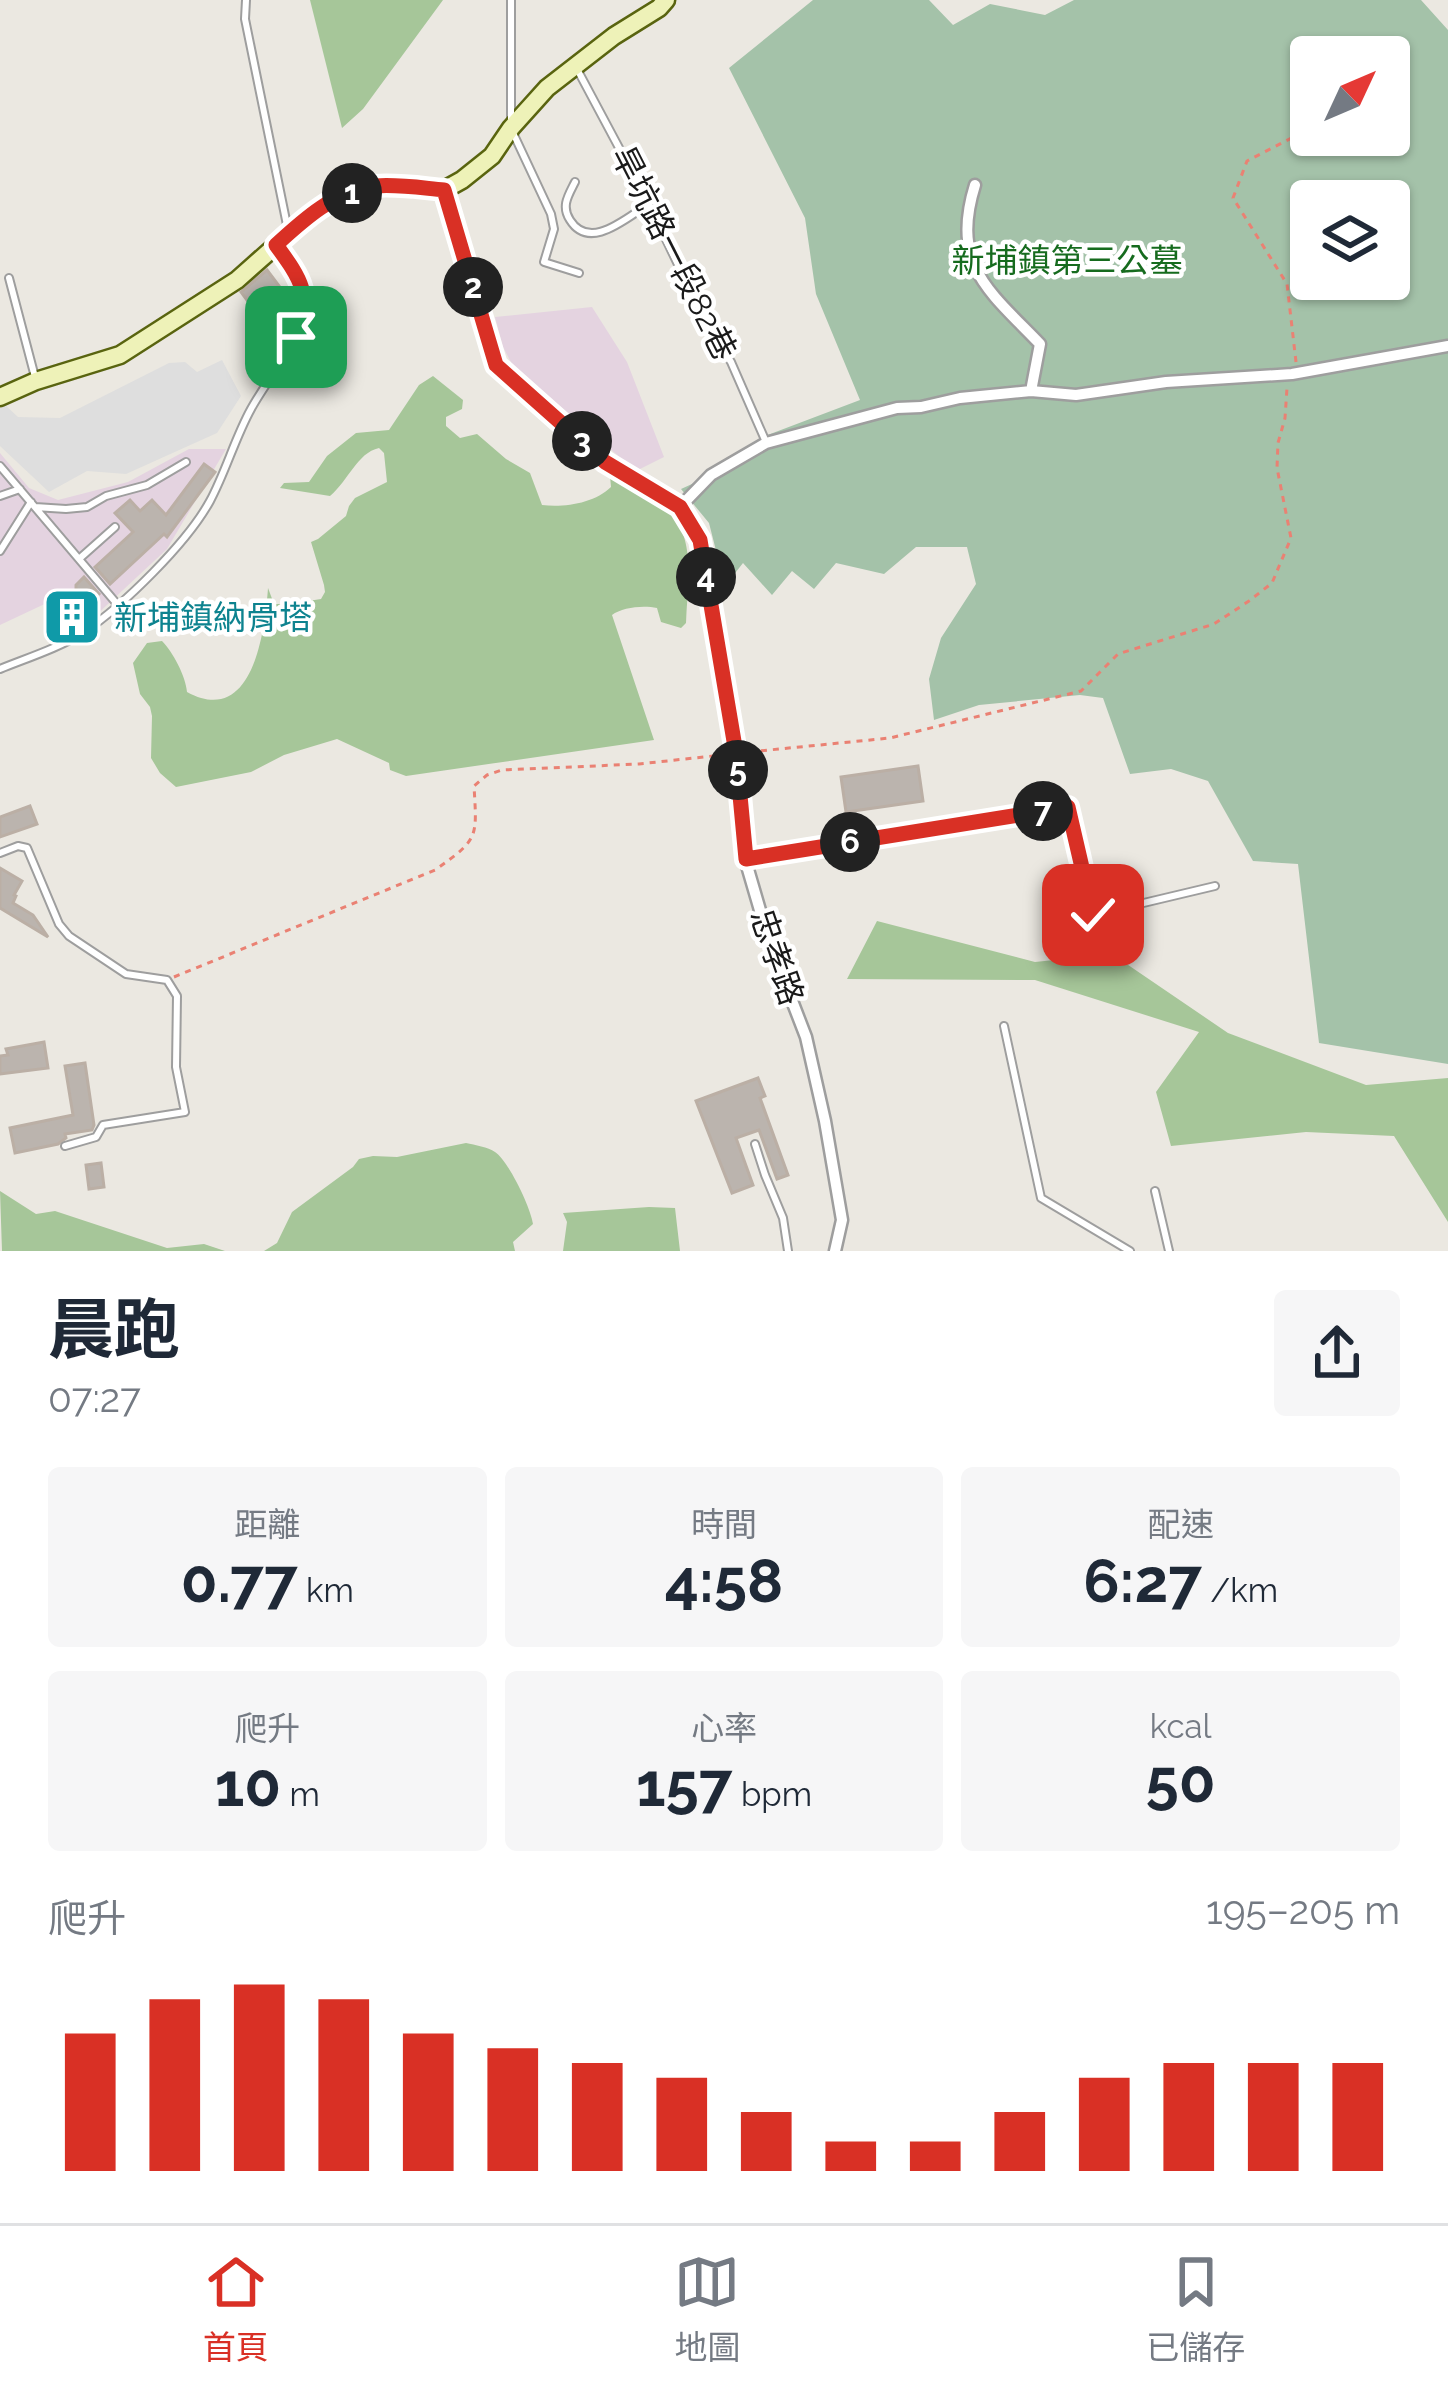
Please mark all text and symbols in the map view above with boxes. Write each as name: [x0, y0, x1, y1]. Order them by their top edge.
north arrow: [1290, 36, 1410, 156]
map controls: [1290, 36, 1410, 300]
street label: 旱坑路一段82巷: [603, 140, 745, 366]
pin: 1: [322, 163, 382, 223]
text: 1: [344, 173, 360, 212]
button: layers: [1290, 180, 1410, 300]
park label: 新埔鎮第三公墓: [952, 241, 1183, 280]
pin: 2: [443, 257, 503, 317]
text: 2: [464, 267, 482, 306]
pin: [245, 286, 347, 388]
icon: arrive: [263, 304, 329, 370]
pin: 3: [552, 411, 612, 471]
text: 3: [573, 421, 591, 460]
pin: 4: [676, 547, 736, 607]
text: 4: [697, 557, 715, 596]
building icon: 新埔鎮納骨塔: [41, 586, 103, 648]
place label: 新埔鎮納骨塔: [114, 598, 312, 637]
pin: 5: [708, 740, 768, 800]
text: 5: [729, 750, 747, 789]
pin: 7: [1013, 781, 1073, 841]
text: 7: [1034, 791, 1052, 830]
pin: 6: [820, 812, 880, 872]
text: 6: [840, 822, 860, 861]
pin: [1042, 864, 1144, 966]
icon: check: [1060, 882, 1126, 948]
street label: 忠孝路: [742, 904, 812, 1010]
button: share: [1274, 1290, 1400, 1416]
text: 晨跑: [48, 1291, 180, 1368]
text: 07:27: [48, 1375, 141, 1421]
text: 距離: [234, 1505, 300, 1544]
text: 時間: [691, 1505, 757, 1544]
text: 配速: [1148, 1505, 1214, 1544]
text: 0.77: [181, 1546, 298, 1616]
text: 4:58: [665, 1546, 783, 1616]
text: 6:27: [1083, 1546, 1202, 1616]
text: km: [298, 1571, 354, 1610]
text: /km: [1202, 1571, 1278, 1610]
text: kcal: [1150, 1707, 1212, 1746]
text: 爬升: [234, 1709, 300, 1748]
text: 心率: [691, 1709, 757, 1748]
text: 50: [1146, 1746, 1216, 1816]
text: 10: [215, 1750, 281, 1820]
text: 157: [636, 1750, 733, 1820]
text: m: [281, 1775, 320, 1814]
text: bpm: [733, 1775, 812, 1814]
text: 195–205 m: [1206, 1887, 1400, 1933]
text: 爬升: [48, 1895, 126, 1941]
tab: 首頁: [203, 2249, 269, 2369]
tab: 地圖: [674, 2249, 740, 2369]
tab: 已儲存: [1146, 2249, 1245, 2369]

